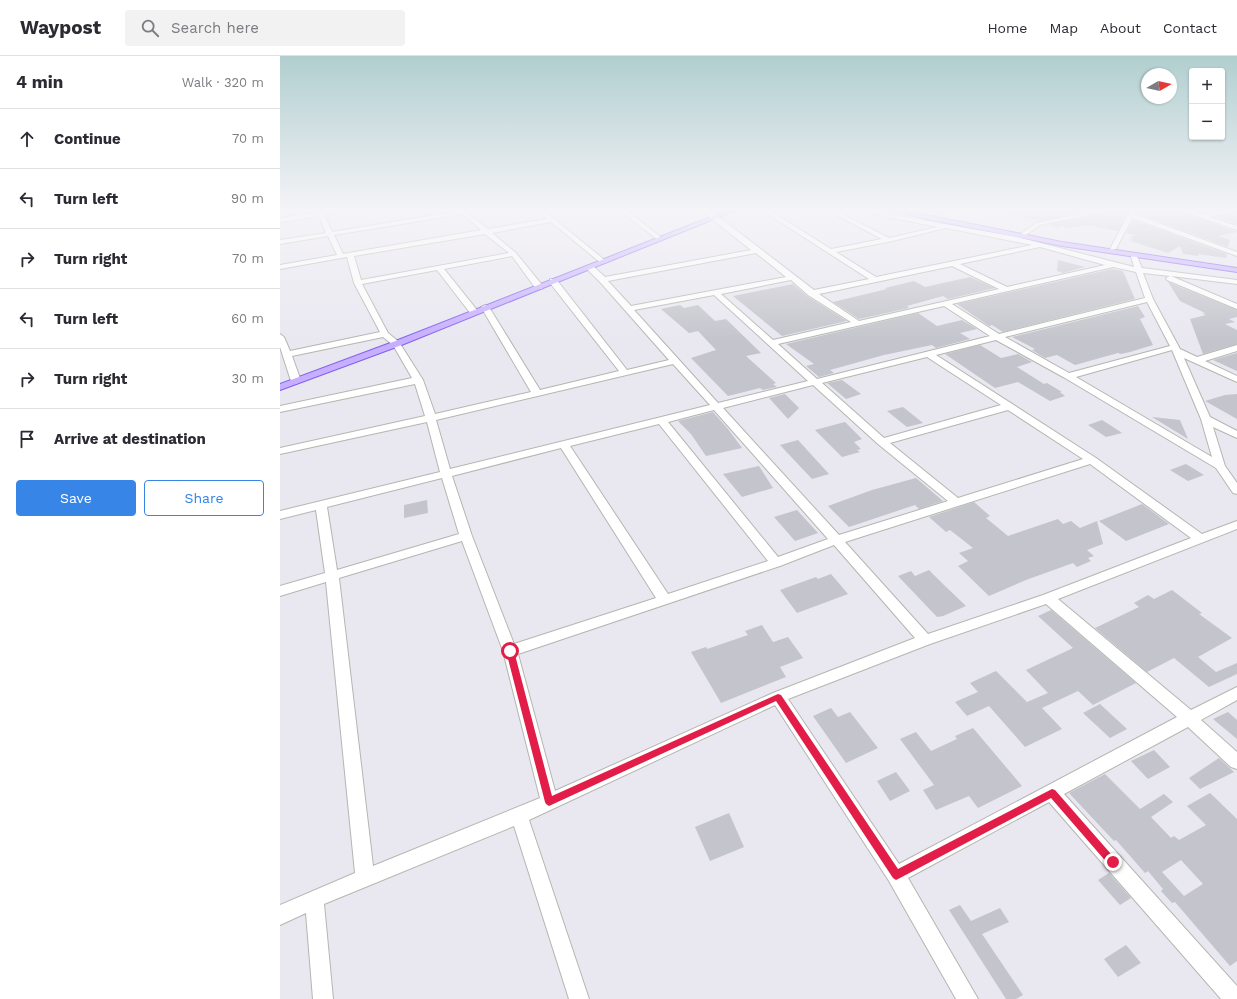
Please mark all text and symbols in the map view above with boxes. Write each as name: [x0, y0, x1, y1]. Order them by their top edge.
search box: [125, 10, 405, 46]
text: Waypost: [20, 16, 101, 39]
icon: search: [139, 17, 161, 39]
text: Search here: [171, 19, 259, 37]
text: Home: [987, 20, 1027, 36]
text: Map: [1049, 20, 1078, 36]
text: About: [1100, 20, 1141, 36]
text: Contact: [1163, 20, 1217, 36]
north arrow: [1141, 68, 1177, 104]
map controls: [1189, 68, 1225, 140]
button: +: [1189, 68, 1225, 104]
text: 4 min: [16, 72, 63, 92]
text: Walk · 320 m: [182, 75, 264, 90]
button: −: [1189, 104, 1225, 140]
icon: ahead: [16, 128, 38, 150]
text: Continue: [54, 130, 121, 148]
text: 70 m: [232, 131, 264, 146]
icon: left: [16, 188, 38, 210]
text: Turn left: [54, 190, 118, 208]
text: 90 m: [231, 191, 264, 206]
icon: right: [16, 248, 38, 270]
text: Turn right: [54, 250, 127, 268]
text: 70 m: [232, 251, 264, 266]
icon: left: [16, 308, 38, 330]
text: Turn left: [54, 310, 118, 328]
text: 60 m: [231, 311, 264, 326]
icon: right: [16, 368, 38, 390]
text: Turn right: [54, 370, 127, 388]
text: 30 m: [232, 371, 264, 386]
icon: arrive: [16, 428, 38, 450]
text: Arrive at destination: [54, 430, 206, 448]
button: Save: [16, 480, 136, 516]
button: Share: [144, 480, 264, 516]
route start: [501, 642, 519, 660]
route end: [1104, 853, 1122, 871]

